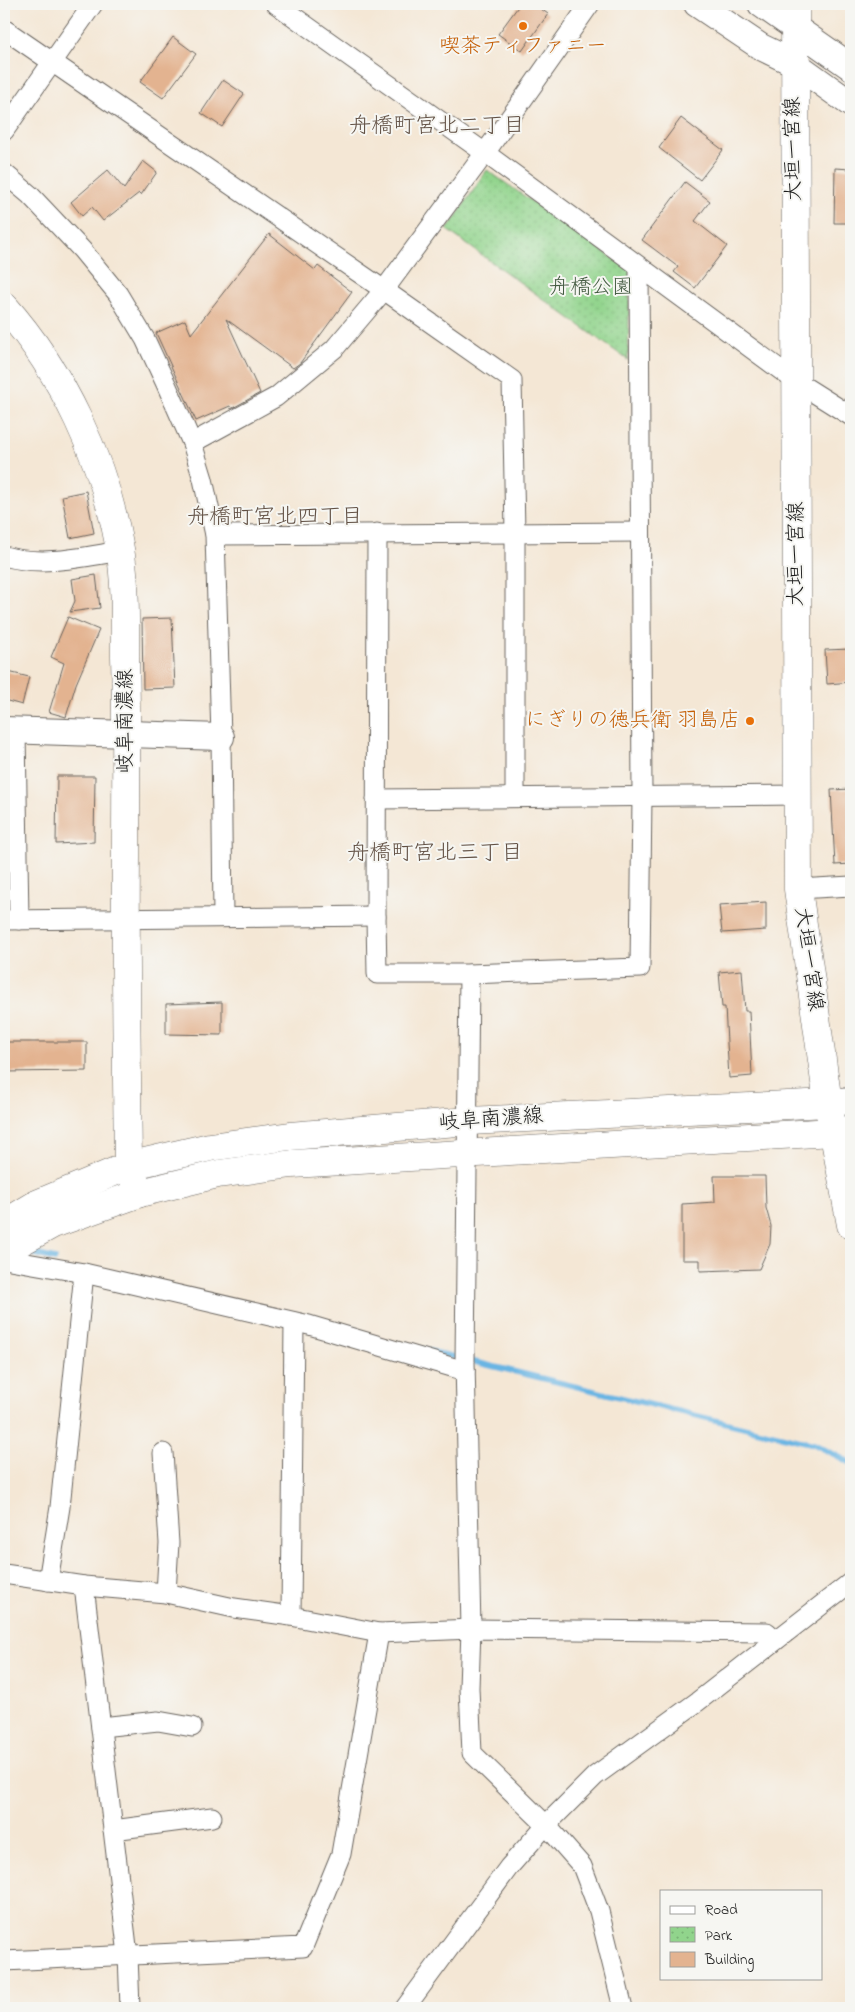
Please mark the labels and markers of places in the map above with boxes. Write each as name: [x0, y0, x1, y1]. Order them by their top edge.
marker: 喫茶ティファニー: [517, 20, 529, 32]
place label: 喫茶ティファニー: [439, 32, 607, 62]
place label: にぎりの徳兵衛 羽島店: [525, 706, 740, 736]
marker: にぎりの徳兵衛 羽島店: [744, 715, 756, 727]

